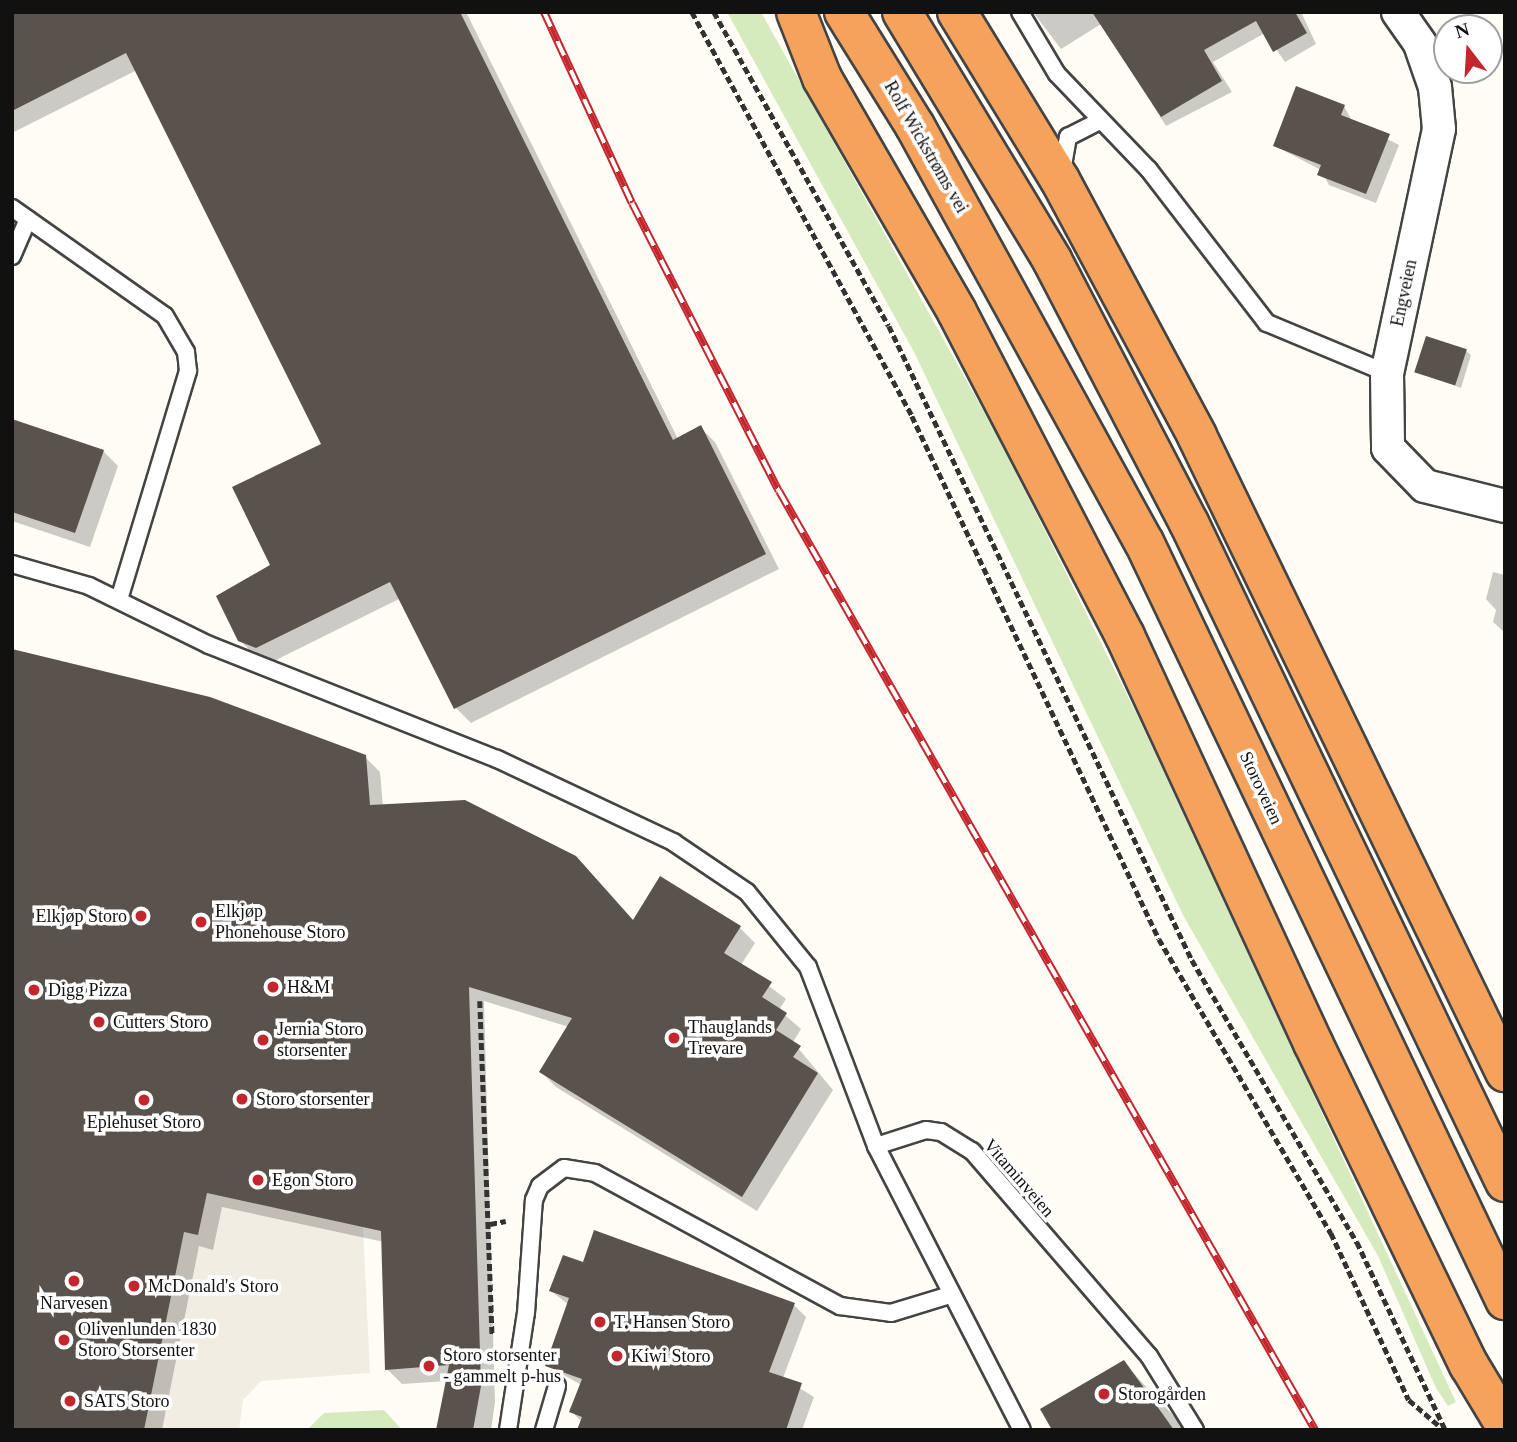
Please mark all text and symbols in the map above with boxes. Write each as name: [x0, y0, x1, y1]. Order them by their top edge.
north arrow: [1433, 14, 1503, 84]
text: N: [1453, 18, 1472, 42]
street label: Rolf Wickstrøms vei: [879, 77, 973, 217]
street label: Engveien: [1386, 258, 1422, 328]
street label: Storoveien: [1235, 748, 1287, 828]
place label: Elkjøp Phonehouse Storo: [215, 901, 346, 944]
place label: Elkjøp Storo: [35, 905, 127, 927]
marker: Elkjøp Storo: [133, 908, 149, 924]
marker: Elkjøp Phonehouse Storo: [193, 914, 209, 930]
place label: H&M: [287, 976, 330, 998]
place label: Digg Pizza: [48, 979, 127, 1001]
marker: H&M: [265, 979, 281, 995]
marker: Digg Pizza: [26, 982, 42, 998]
place label: Cutters Storo: [113, 1011, 209, 1033]
marker: Cutters Storo: [91, 1014, 107, 1030]
place label: Thauglands Trevare: [688, 1017, 772, 1060]
place label: Jernia Storo storsenter: [277, 1019, 363, 1062]
marker: Thauglands Trevare: [666, 1030, 682, 1046]
marker: Jernia Storo storsenter: [255, 1032, 271, 1048]
place label: Storo storsenter: [256, 1088, 369, 1110]
marker: Storo storsenter: [234, 1091, 250, 1107]
marker: Eplehuset Storo: [136, 1092, 152, 1108]
place label: Eplehuset Storo: [87, 1111, 201, 1133]
street label: Vitaminveien: [979, 1134, 1059, 1222]
place label: Egon Storo: [272, 1169, 354, 1191]
marker: Egon Storo: [250, 1172, 266, 1188]
marker: Narvesen: [66, 1273, 82, 1289]
place label: McDonald's Storo: [148, 1275, 279, 1297]
marker: McDonald's Storo: [126, 1278, 142, 1294]
place label: Narvesen: [40, 1292, 108, 1314]
place label: T. Hansen Storo: [614, 1311, 730, 1333]
marker: T. Hansen Storo: [592, 1314, 608, 1330]
place label: Olivenlunden 1830 Storo Storsenter: [78, 1319, 216, 1362]
marker: Olivenlunden 1830 Storo Storsenter: [56, 1332, 72, 1348]
place label: Storo storsenter - gammelt p-hus: [443, 1345, 561, 1388]
place label: Kiwi Storo: [631, 1345, 711, 1367]
marker: Kiwi Storo: [609, 1348, 625, 1364]
marker: Storo storsenter - gammelt p-hus: [421, 1358, 437, 1374]
place label: Storogården: [1118, 1383, 1206, 1405]
marker: Storogården: [1096, 1386, 1112, 1402]
place label: SATS Storo: [84, 1390, 170, 1412]
marker: SATS Storo: [62, 1393, 78, 1409]

